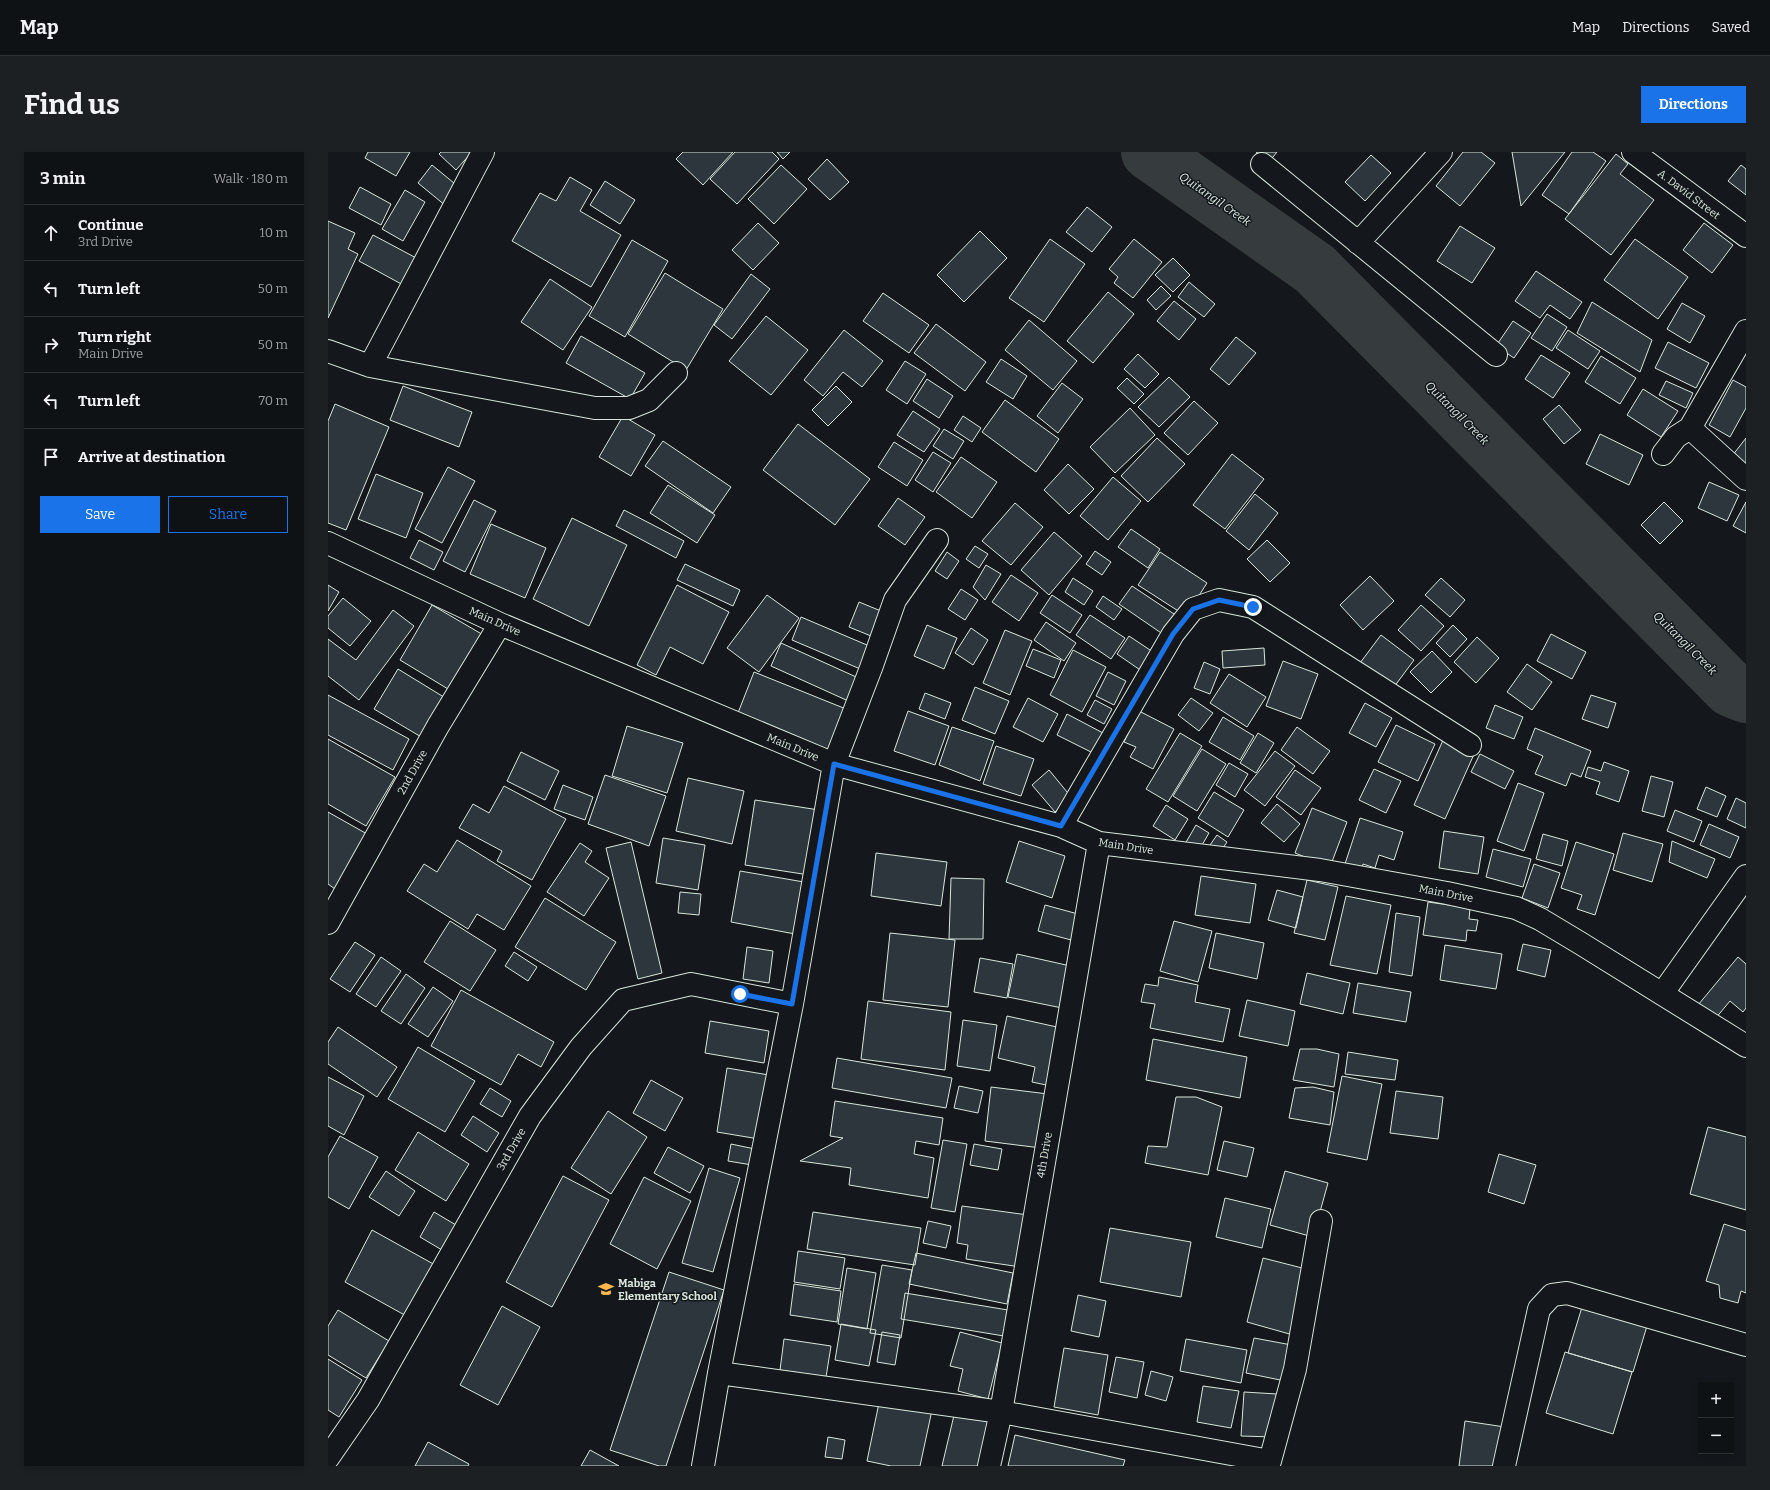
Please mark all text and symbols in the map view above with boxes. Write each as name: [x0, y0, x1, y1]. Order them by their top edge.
text: Map: [20, 16, 59, 39]
text: Map: [1572, 19, 1600, 36]
text: Directions: [1622, 19, 1690, 36]
text: Saved: [1712, 19, 1750, 36]
button: Directions: [1641, 86, 1746, 123]
text: Find us: [24, 88, 120, 121]
street label: A. David Street: [1655, 167, 1722, 222]
text: 3 min: [40, 168, 85, 189]
water label: Quitangil Creek: [1177, 169, 1254, 229]
text: Walk · 180 m: [213, 171, 288, 186]
text: Continue: [78, 216, 144, 234]
icon: ahead: [40, 222, 62, 244]
text: 10 m: [259, 225, 288, 240]
text: 3rd Drive: [78, 234, 133, 249]
icon: left: [40, 278, 62, 300]
text: Turn left: [78, 280, 140, 298]
text: 50 m: [258, 281, 288, 296]
text: Turn right: [78, 328, 151, 346]
icon: right: [40, 334, 62, 356]
text: 50 m: [258, 337, 288, 352]
text: Main Drive: [78, 346, 143, 361]
water label: Quitangil Creek: [1422, 378, 1492, 448]
icon: left: [40, 390, 62, 412]
text: Turn left: [78, 392, 140, 410]
text: 70 m: [258, 393, 288, 408]
icon: arrive: [40, 446, 62, 468]
text: Arrive at destination: [78, 448, 225, 466]
button: Save: [40, 496, 160, 533]
button: Share: [168, 496, 288, 533]
route end: [1244, 598, 1262, 616]
street label: Main Drive: [467, 604, 523, 639]
water label: Quitangil Creek: [1650, 608, 1720, 678]
street label: Main Drive: [765, 731, 821, 764]
street label: 2nd Drive: [395, 748, 430, 797]
street label: Main Drive: [1098, 836, 1154, 857]
street label: Main Drive: [1418, 882, 1474, 905]
route start: [731, 985, 749, 1003]
street label: 3rd Drive: [494, 1126, 529, 1173]
street label: 4th Drive: [1034, 1131, 1055, 1179]
place label: Mabiga Elementary School: [618, 1277, 717, 1303]
school or university icon: Mabiga Elementary School: [597, 1280, 615, 1298]
map controls: [1698, 1382, 1734, 1454]
button: +: [1698, 1382, 1734, 1418]
button: −: [1698, 1418, 1734, 1454]

